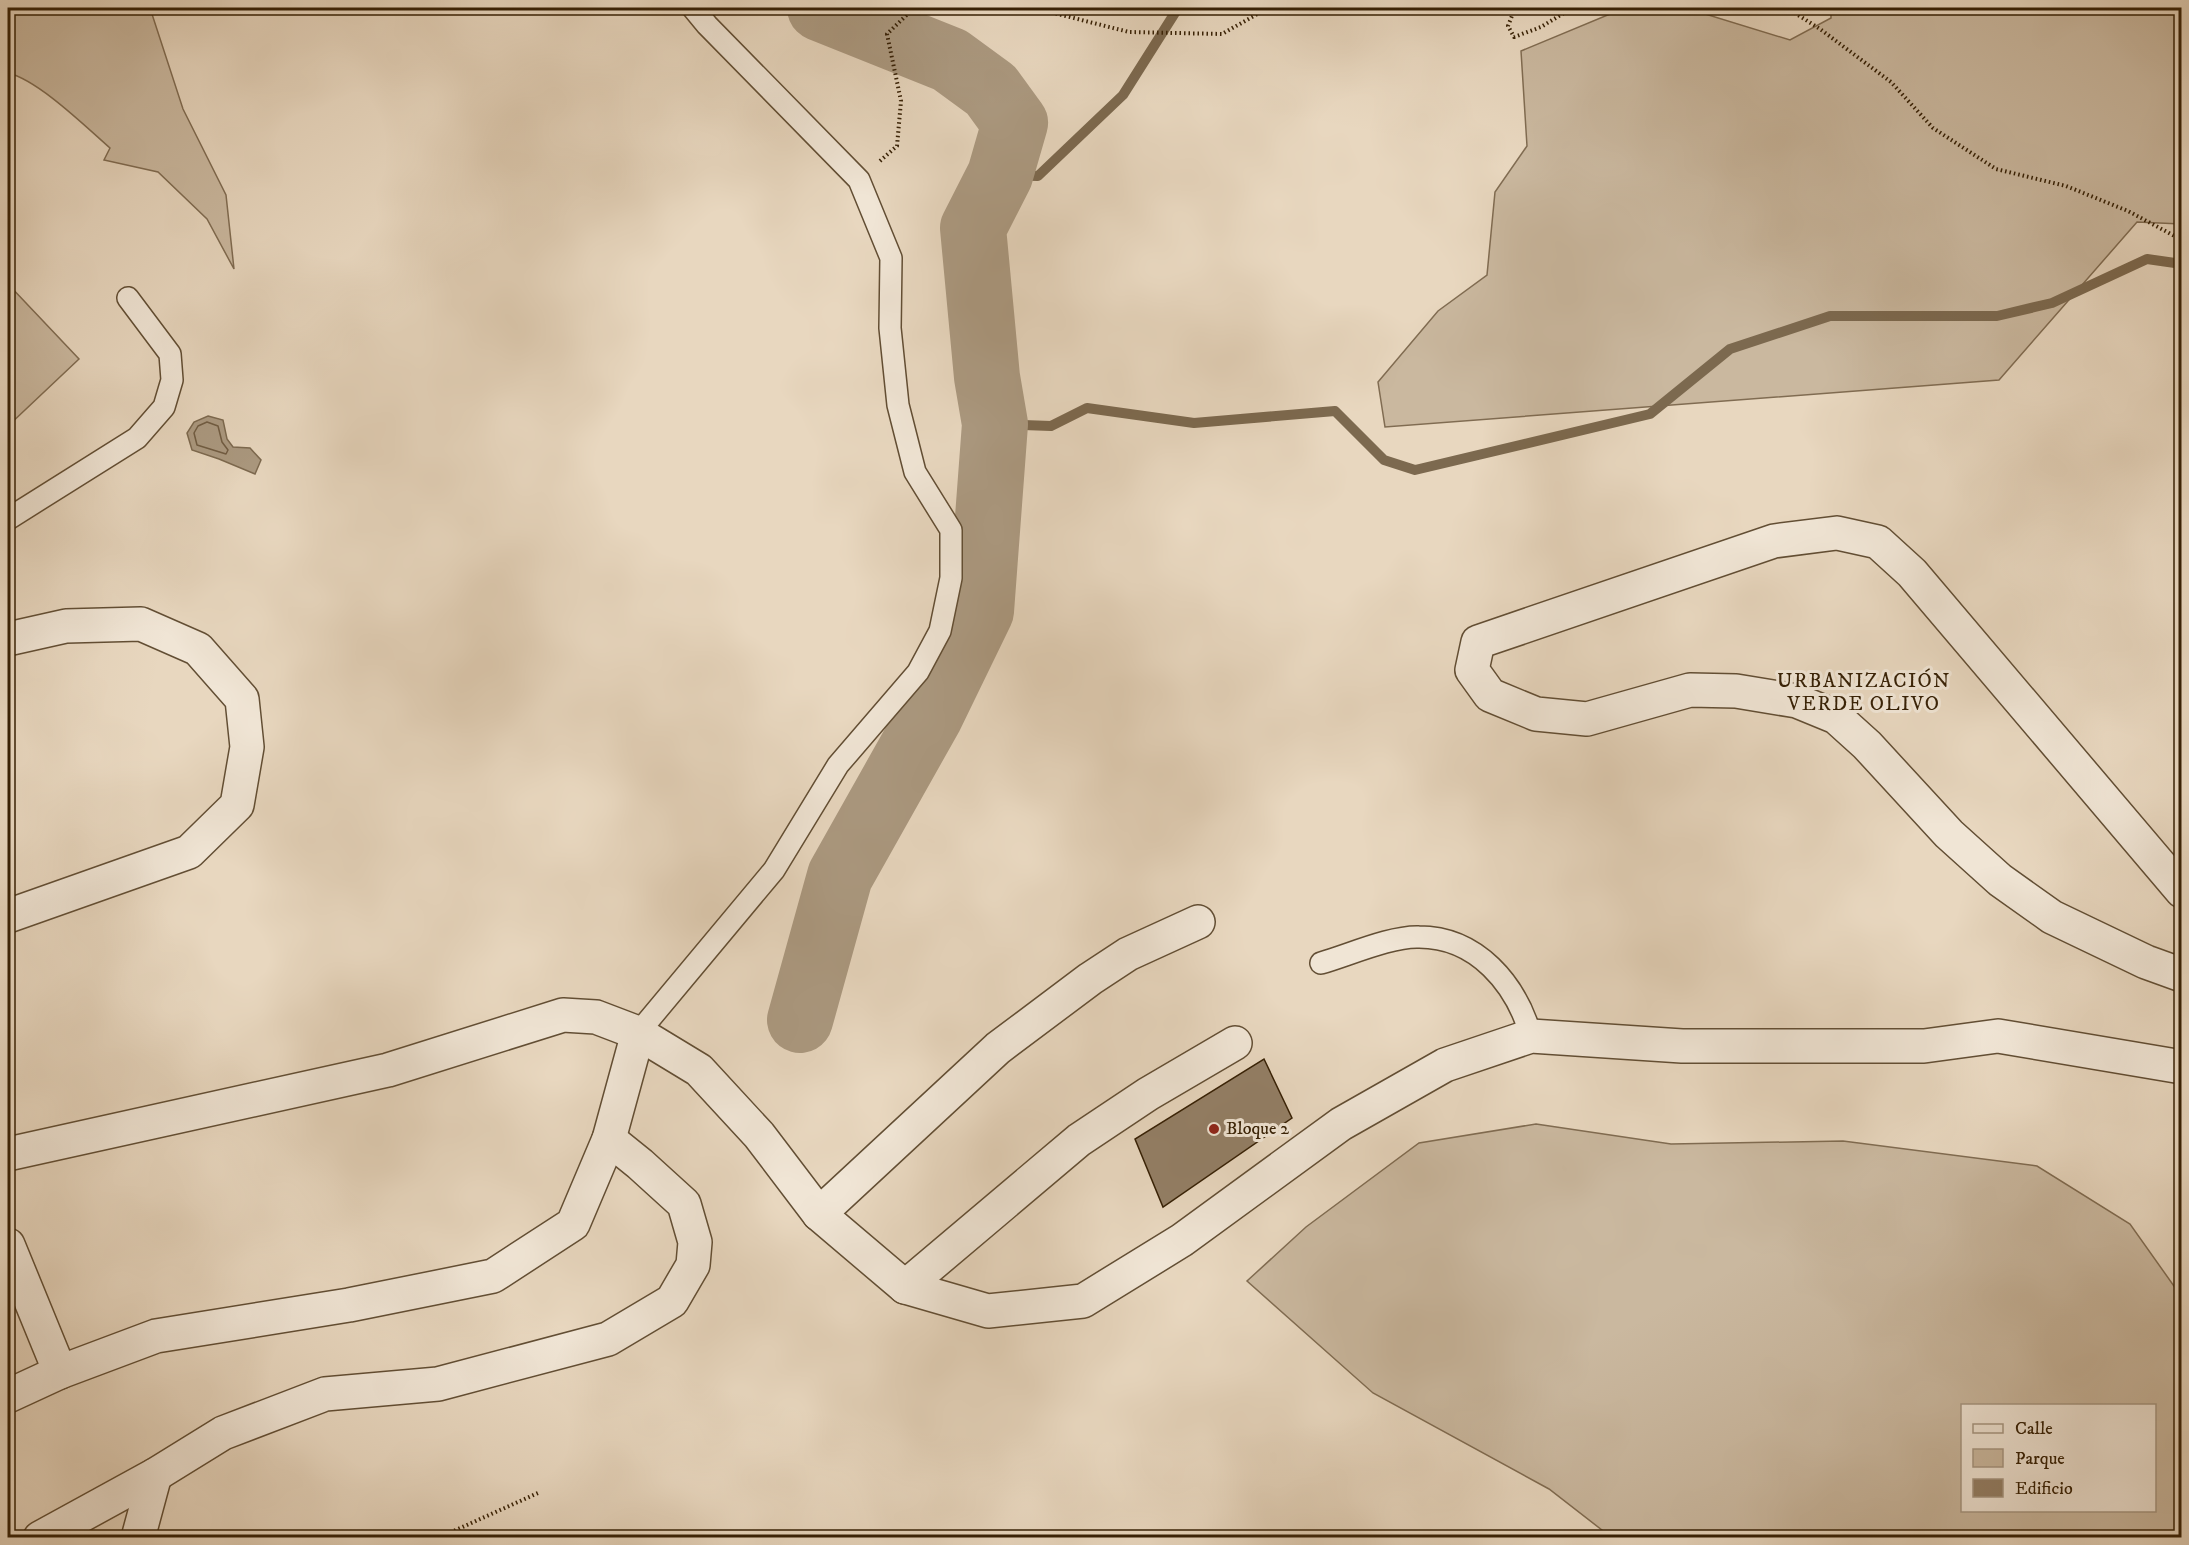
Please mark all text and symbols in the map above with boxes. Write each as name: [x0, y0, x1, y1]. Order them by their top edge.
district label: URBANIZACIÓN VERDE OLIVO: [1777, 668, 1951, 717]
place label: Bloque 2: [1226, 1118, 1289, 1140]
marker: Bloque 2: [1207, 1122, 1221, 1136]
legend: [1961, 1404, 2156, 1512]
text: Calle: [2015, 1418, 2053, 1440]
text: Parque: [2015, 1448, 2065, 1470]
text: Edificio: [2015, 1478, 2073, 1500]

